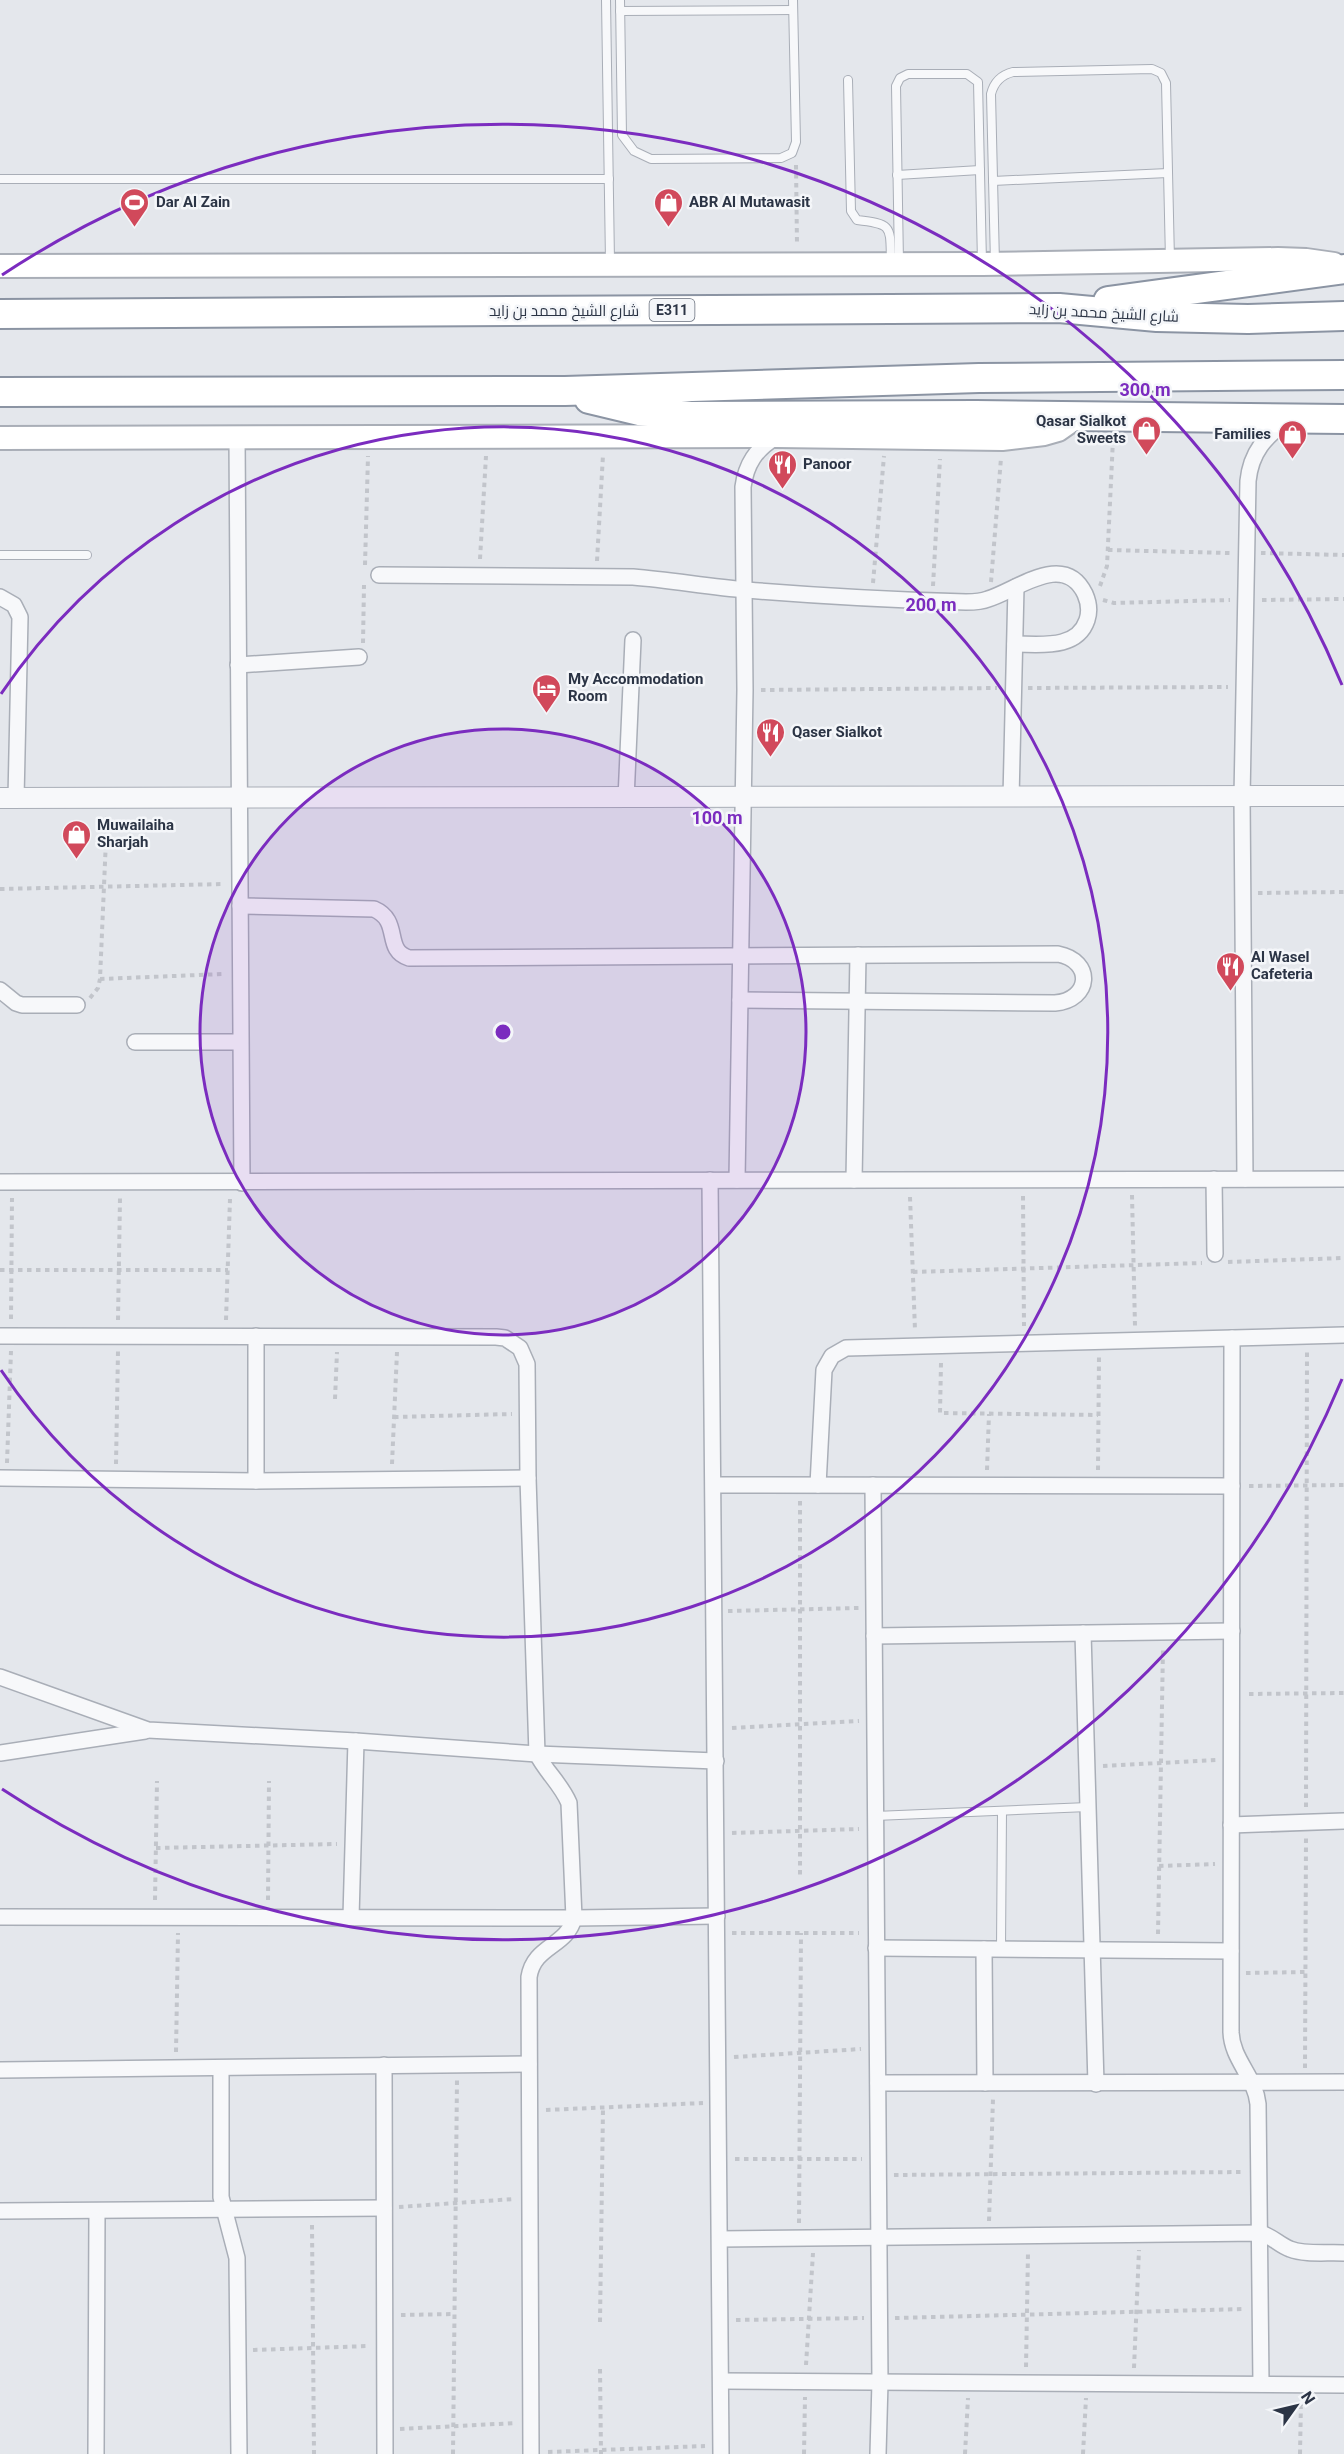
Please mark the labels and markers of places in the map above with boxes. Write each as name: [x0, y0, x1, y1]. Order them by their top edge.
sports icon: Dar Al Zain: [119, 186, 151, 228]
shop icon: ABR Al Mutawasit: [652, 186, 684, 228]
place label: Dar Al Zain: [156, 193, 230, 211]
place label: ABR Al Mutawasit: [689, 193, 810, 211]
place label: Qasar Sialkot Sweets: [1036, 412, 1126, 447]
shop icon: Qasar Sialkot Sweets: [1131, 414, 1163, 456]
shop icon: Families: [1276, 418, 1308, 460]
place label: Families: [1214, 425, 1271, 443]
restaurant icon: Panoor: [766, 448, 798, 490]
place label: Panoor: [803, 455, 852, 473]
place label: My Accommodation Room: [568, 670, 703, 705]
hotel icon: My Accommodation Room: [531, 672, 563, 714]
restaurant icon: Qaser Sialkot: [755, 716, 787, 758]
place label: Qaser Sialkot: [792, 723, 882, 741]
place label: Muwailaiha Sharjah: [97, 816, 174, 851]
shop icon: Muwailaiha Sharjah: [60, 818, 92, 860]
place label: Al Wasel Cafeteria: [1251, 948, 1313, 983]
restaurant icon: Al Wasel Cafeteria: [1214, 950, 1246, 992]
centre of rings: [493, 1022, 513, 1042]

